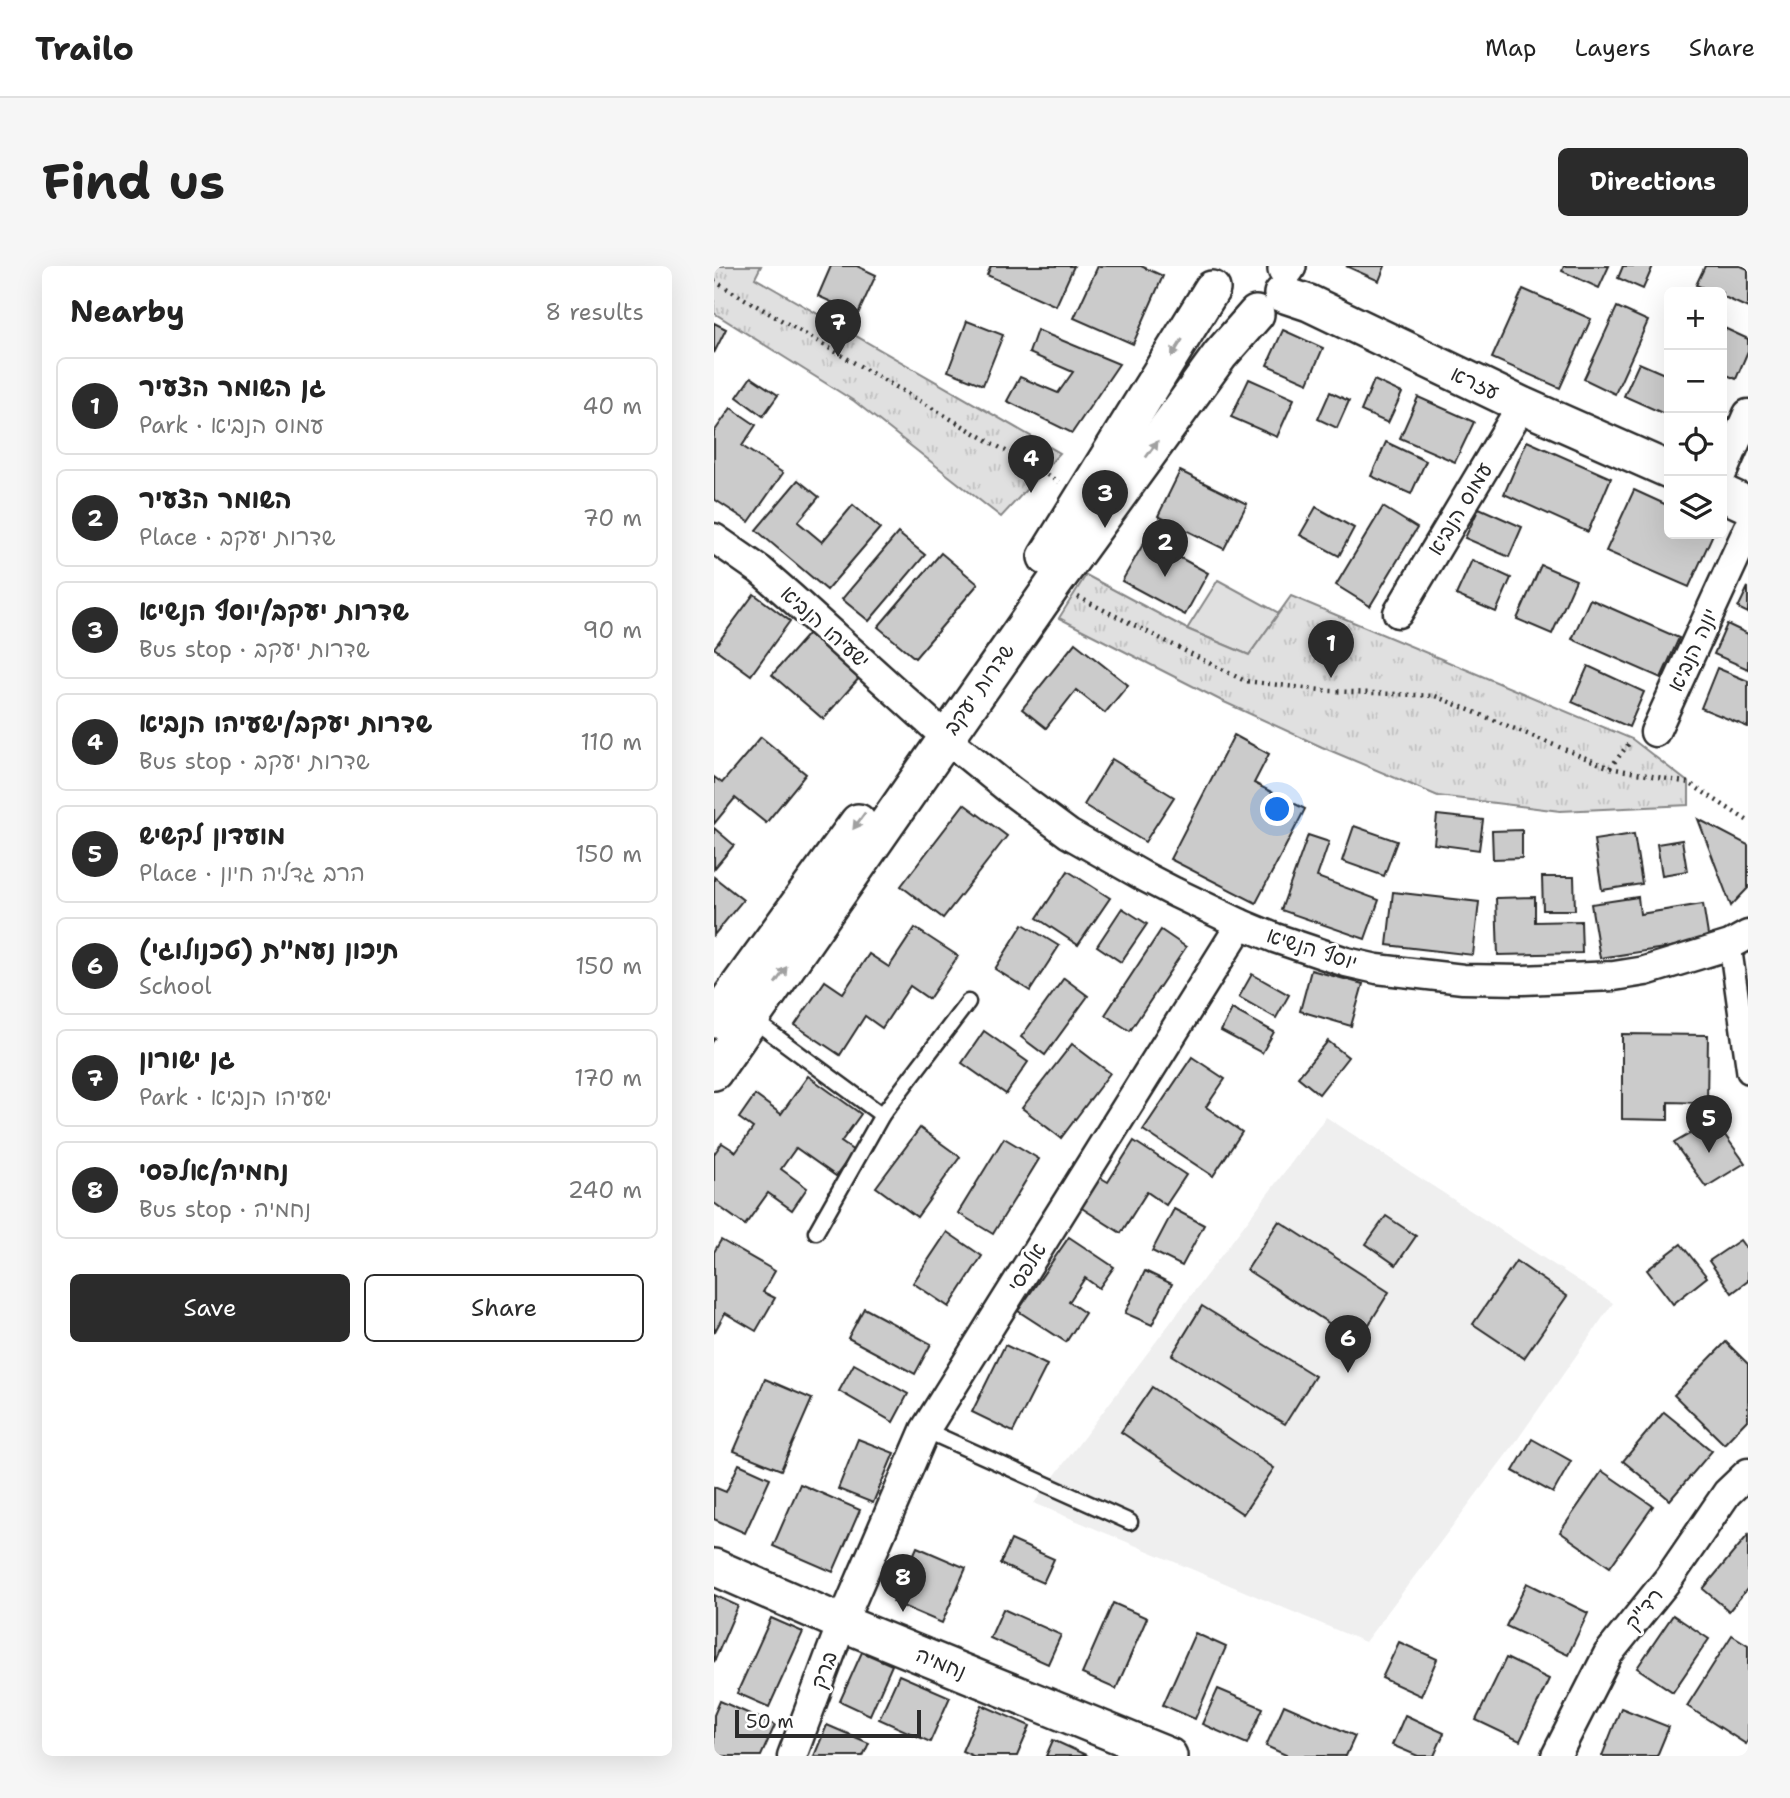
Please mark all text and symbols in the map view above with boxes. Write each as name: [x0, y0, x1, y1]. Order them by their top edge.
text: Trailo: [35, 26, 134, 71]
text: Map: [1485, 32, 1536, 64]
text: Layers: [1574, 32, 1651, 64]
text: Share: [1689, 32, 1755, 64]
button: Directions: [1558, 148, 1748, 216]
text: Find us: [42, 149, 225, 215]
map controls: [1664, 287, 1727, 539]
button: +: [1664, 287, 1727, 350]
text: Nearby: [70, 291, 185, 332]
text: 8 results: [545, 297, 644, 327]
pin: 7: [815, 299, 861, 357]
one-way arrow: [1170, 338, 1183, 357]
button: −: [1664, 350, 1727, 413]
street label: עזרא: [1446, 360, 1504, 406]
text: גן השומר הצעיר: [139, 369, 326, 404]
text: 1: [90, 391, 100, 421]
text: 40 m: [582, 391, 642, 421]
text: Park · עמוס הנביא: [139, 410, 324, 440]
button: locate: [1664, 413, 1727, 476]
pin: 4: [1008, 435, 1054, 493]
one-way arrow: [1144, 440, 1158, 458]
street label: עמוס הנביא: [1421, 457, 1499, 561]
pin: 3: [1082, 470, 1128, 528]
button: layers: [1664, 476, 1727, 539]
text: השומר הצעיר: [139, 481, 292, 516]
text: 2: [87, 503, 103, 533]
text: 70 m: [583, 503, 642, 533]
pin: 2: [1142, 519, 1188, 577]
text: Place · שדרות יעקב: [139, 522, 336, 552]
street label: ישעיהו הנביא: [774, 580, 876, 674]
text: שדרות יעקב/יוסף הנשיא: [139, 593, 409, 628]
street label: יונה הנביא: [1662, 604, 1724, 696]
text: 3: [87, 615, 103, 645]
text: 90 m: [582, 615, 642, 645]
pin: 1: [1308, 620, 1354, 678]
text: Bus stop · שדרות יעקב: [139, 634, 370, 664]
street label: שדרות יעקב: [937, 638, 1021, 740]
text: שדרות יעקב/ישעיהו הנביא: [139, 705, 432, 740]
text: 4: [87, 727, 103, 757]
text: 110 m: [580, 727, 642, 757]
text: Bus stop · שדרות יעקב: [139, 746, 370, 776]
your location: [1260, 792, 1294, 826]
one-way arrow: [852, 812, 866, 830]
text: מועדון לקשיש: [139, 817, 285, 852]
text: 5: [88, 839, 102, 869]
text: 150 m: [575, 839, 642, 869]
text: Place · הרב גדליה חיון: [139, 858, 365, 888]
street label: יוסף הנשיא: [1263, 921, 1361, 977]
text: תיכון נעמ"ת (טכנולוגי): [139, 932, 399, 967]
text: 6: [87, 951, 103, 981]
text: 150 m: [575, 951, 642, 981]
one-way arrow: [774, 966, 788, 984]
text: School: [139, 971, 211, 1001]
text: גן ישורון: [139, 1041, 235, 1076]
text: 7: [87, 1063, 103, 1093]
text: 170 m: [574, 1063, 642, 1093]
text: Park · ישעיהו הנביא: [139, 1082, 332, 1112]
pin: 5: [1686, 1095, 1732, 1153]
text: נחמיה/אלפסי: [139, 1153, 289, 1188]
text: 8: [87, 1175, 103, 1205]
text: 240 m: [568, 1175, 642, 1205]
text: Bus stop · נחמיה: [139, 1194, 311, 1224]
street label: אלפסי: [1001, 1237, 1053, 1297]
button: Save: [70, 1274, 350, 1342]
button: Share: [364, 1274, 644, 1342]
pin: 6: [1325, 1315, 1371, 1373]
pin: 8: [880, 1554, 926, 1612]
street label: רד"ק: [1618, 1582, 1670, 1636]
street label: נחמיה: [912, 1640, 970, 1686]
street label: ברק: [804, 1647, 844, 1693]
scale bar: [735, 1707, 920, 1739]
text: 50 m: [746, 1709, 794, 1734]

